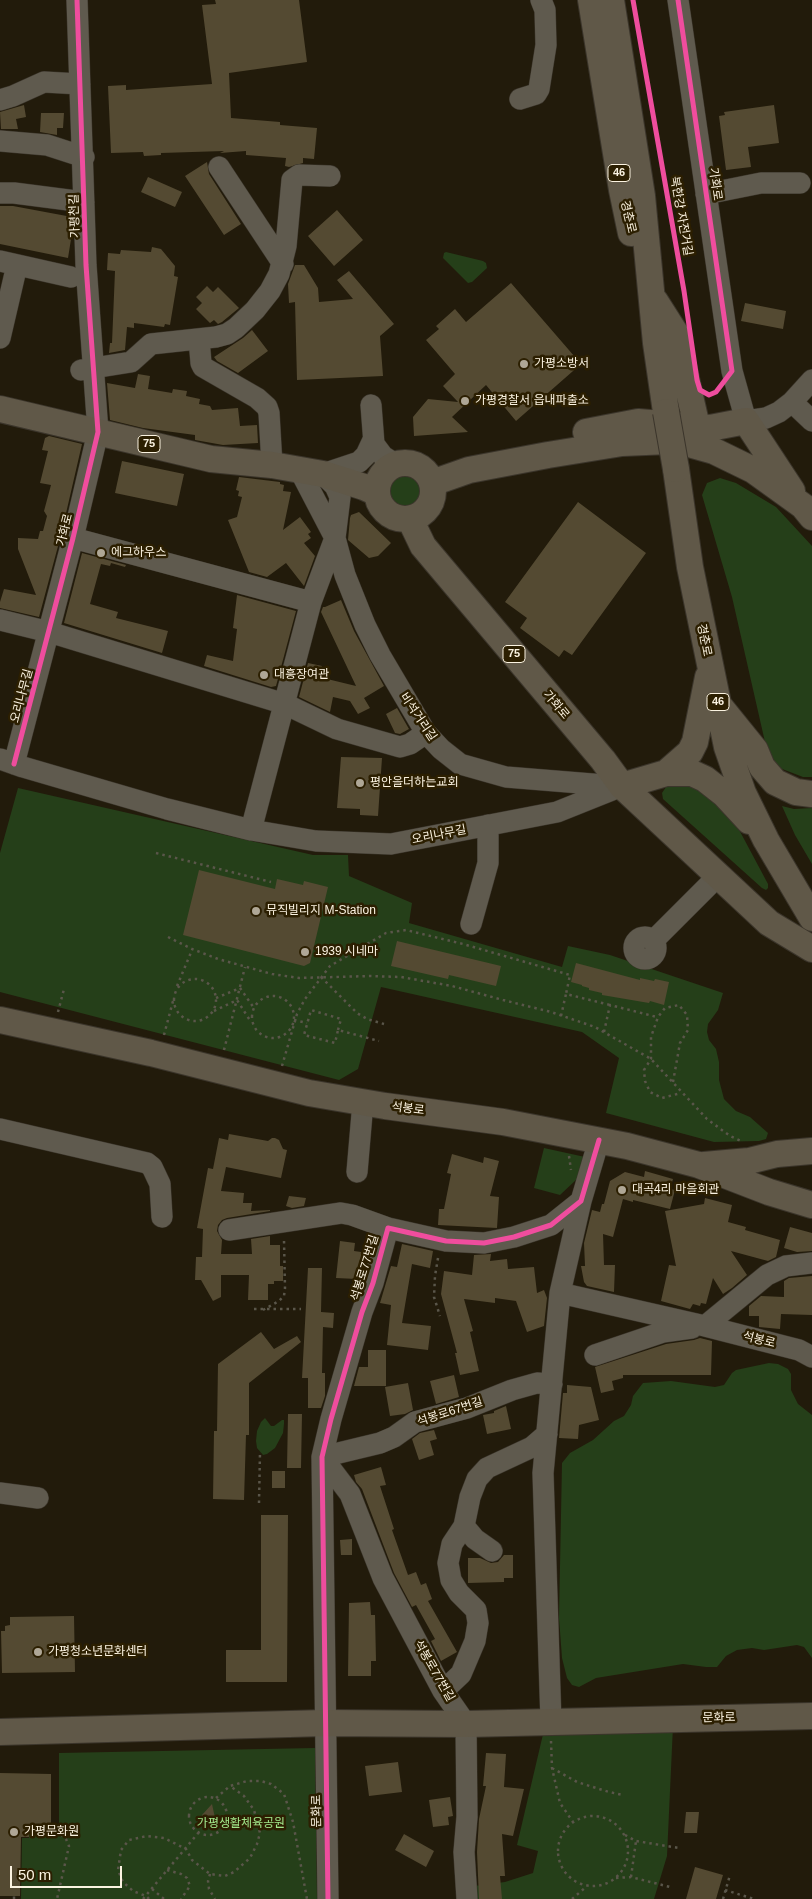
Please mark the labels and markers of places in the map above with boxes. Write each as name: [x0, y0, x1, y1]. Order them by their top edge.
place label: 가평소방서: [534, 357, 589, 371]
marker: 가평소방서: [518, 358, 530, 370]
place label: 가평경찰서 읍내파출소: [475, 394, 589, 408]
marker: 가평경찰서 읍내파출소: [459, 395, 471, 407]
place label: 에그하우스: [111, 546, 166, 560]
marker: 에그하우스: [95, 547, 107, 559]
place label: 대흥장여관: [274, 668, 329, 682]
marker: 대흥장여관: [258, 669, 270, 681]
place label: 평안을더하는교회: [370, 776, 458, 790]
marker: 평안을더하는교회: [354, 777, 366, 789]
place label: 뮤직빌리지 M-Station: [266, 904, 376, 918]
marker: 뮤직빌리지 M-Station: [250, 905, 262, 917]
place label: 1939 시네마: [315, 945, 378, 959]
marker: 1939 시네마: [299, 946, 311, 958]
place label: 대곡4리 마을회관: [632, 1183, 719, 1197]
marker: 대곡4리 마을회관: [616, 1184, 628, 1196]
place label: 가평청소년문화센터: [48, 1645, 147, 1659]
marker: 가평청소년문화센터: [32, 1646, 44, 1658]
place label: 가평문화원: [24, 1825, 79, 1839]
marker: 가평문화원: [8, 1826, 20, 1838]

